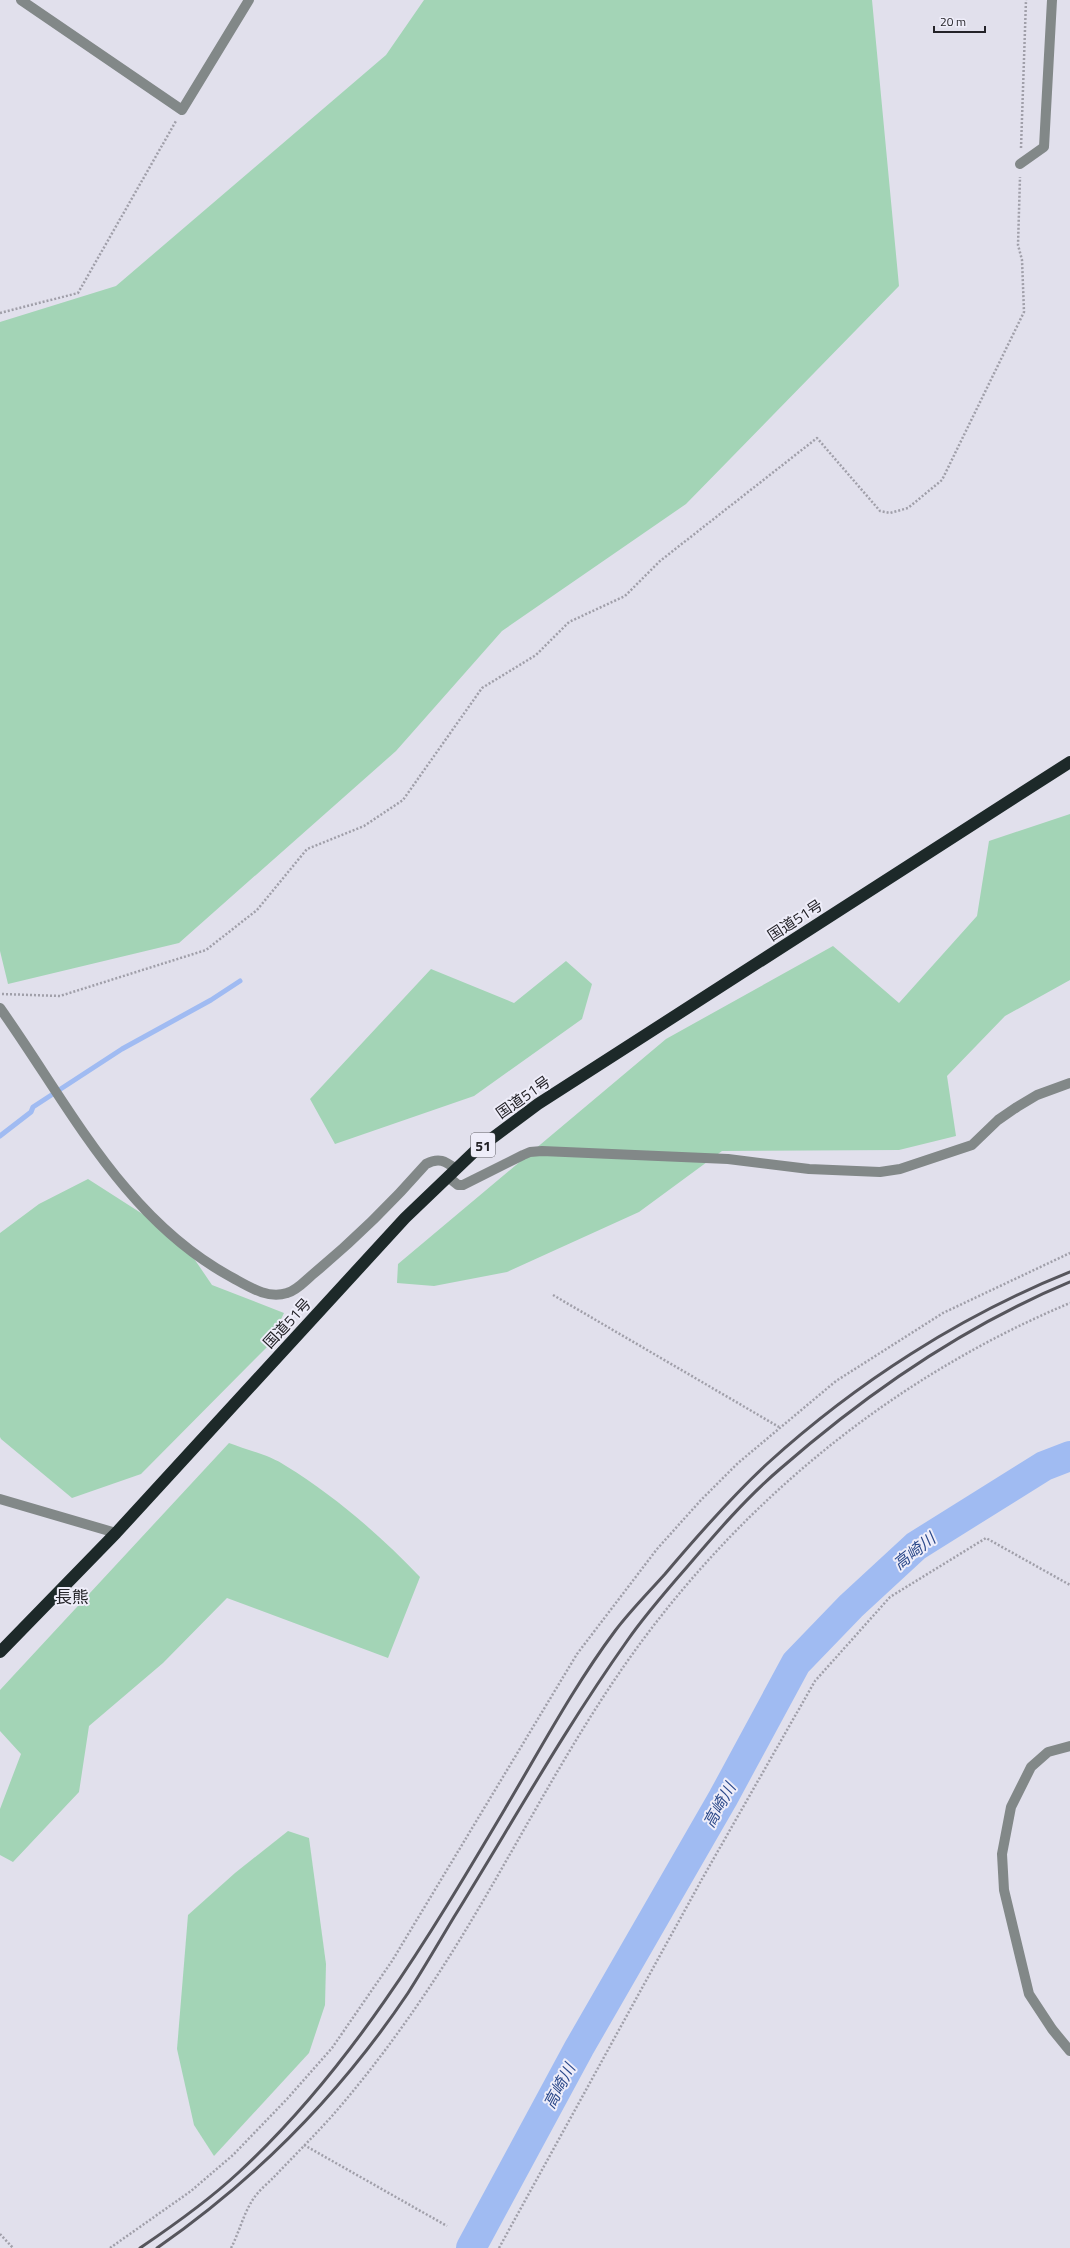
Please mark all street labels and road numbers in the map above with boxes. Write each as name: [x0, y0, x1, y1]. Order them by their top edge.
street label: 国道51号: [763, 894, 827, 946]
street label: 国道51号: [491, 1070, 555, 1124]
road number: 51: [471, 1133, 495, 1157]
street label: 国道51号: [258, 1293, 316, 1353]

